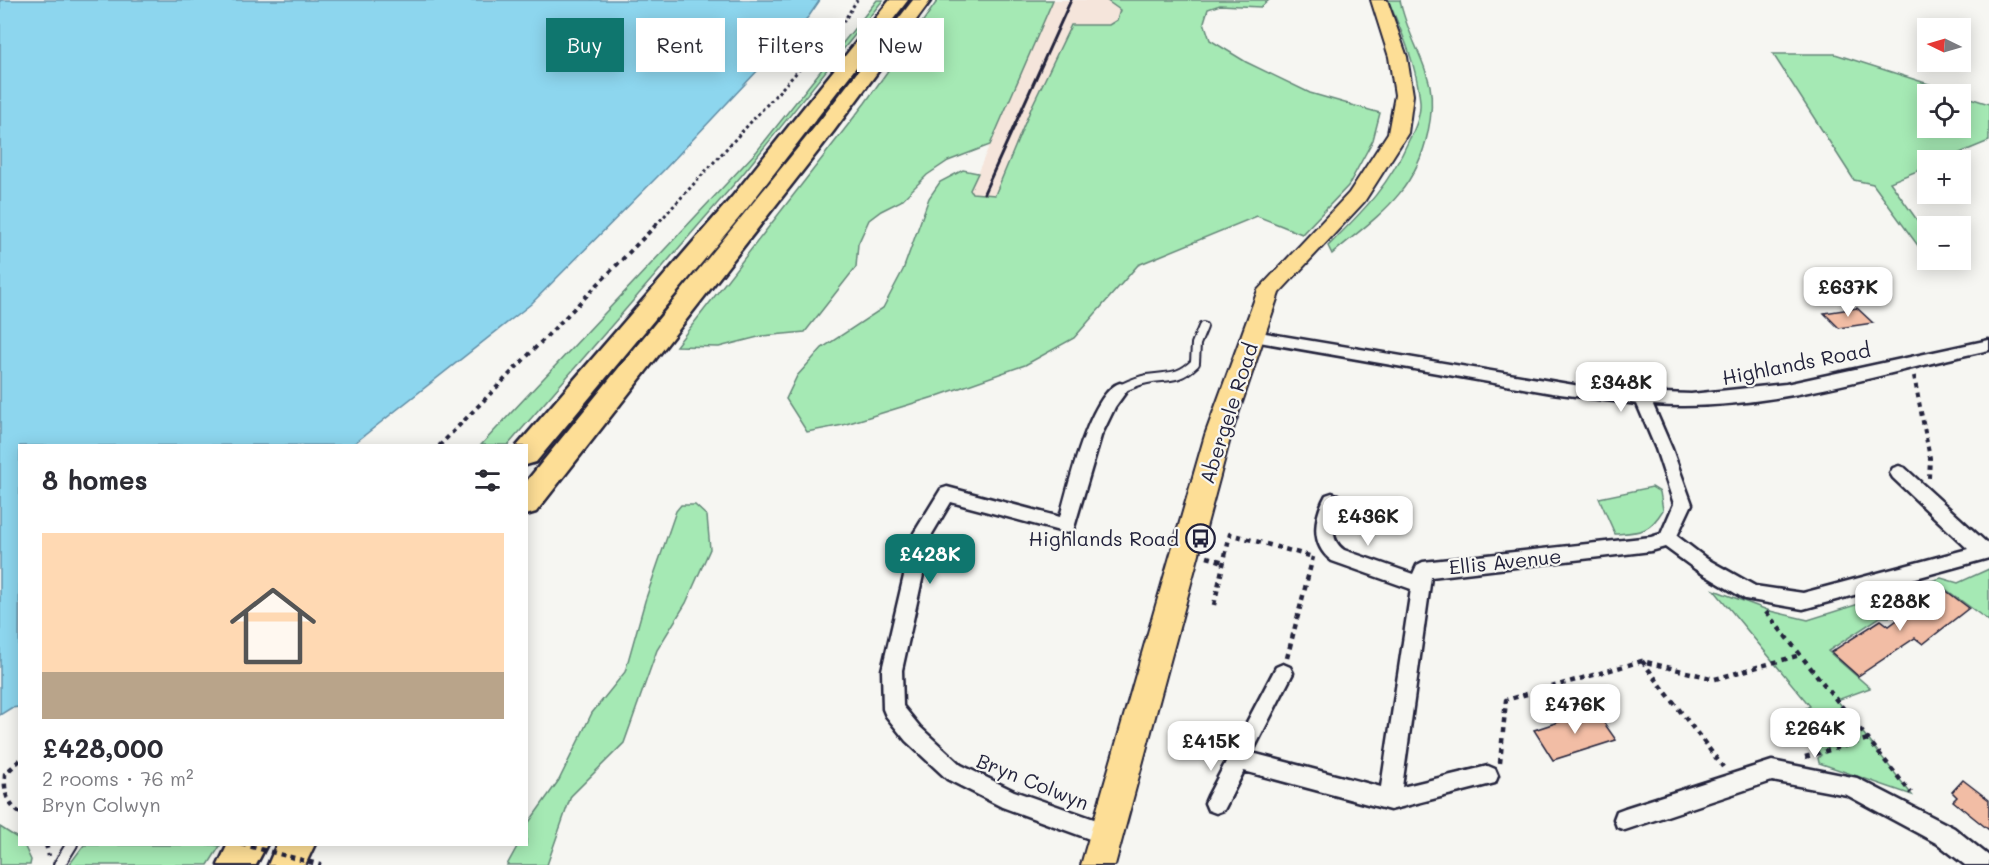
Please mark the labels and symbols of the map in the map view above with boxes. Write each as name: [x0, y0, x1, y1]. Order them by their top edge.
north arrow: [1917, 18, 1971, 72]
pin: £637K: [1806, 267, 1890, 318]
street label: Highlands Road: [1720, 336, 1872, 390]
street label: Abergele Road: [1193, 339, 1263, 487]
pin: £348K: [1579, 362, 1663, 413]
pin: £436K: [1326, 496, 1410, 547]
bus stop icon: Highlands Road: [1184, 522, 1216, 554]
place label: Highlands Road: [1029, 525, 1179, 551]
pin: £428K: [888, 534, 972, 585]
street label: Ellis Avenue: [1447, 542, 1563, 580]
pin: £288K: [1858, 581, 1942, 632]
pin: £476K: [1533, 684, 1617, 735]
pin: £264K: [1773, 708, 1857, 759]
pin: £415K: [1169, 721, 1253, 772]
street label: Bryn Colwyn: [973, 747, 1093, 815]

